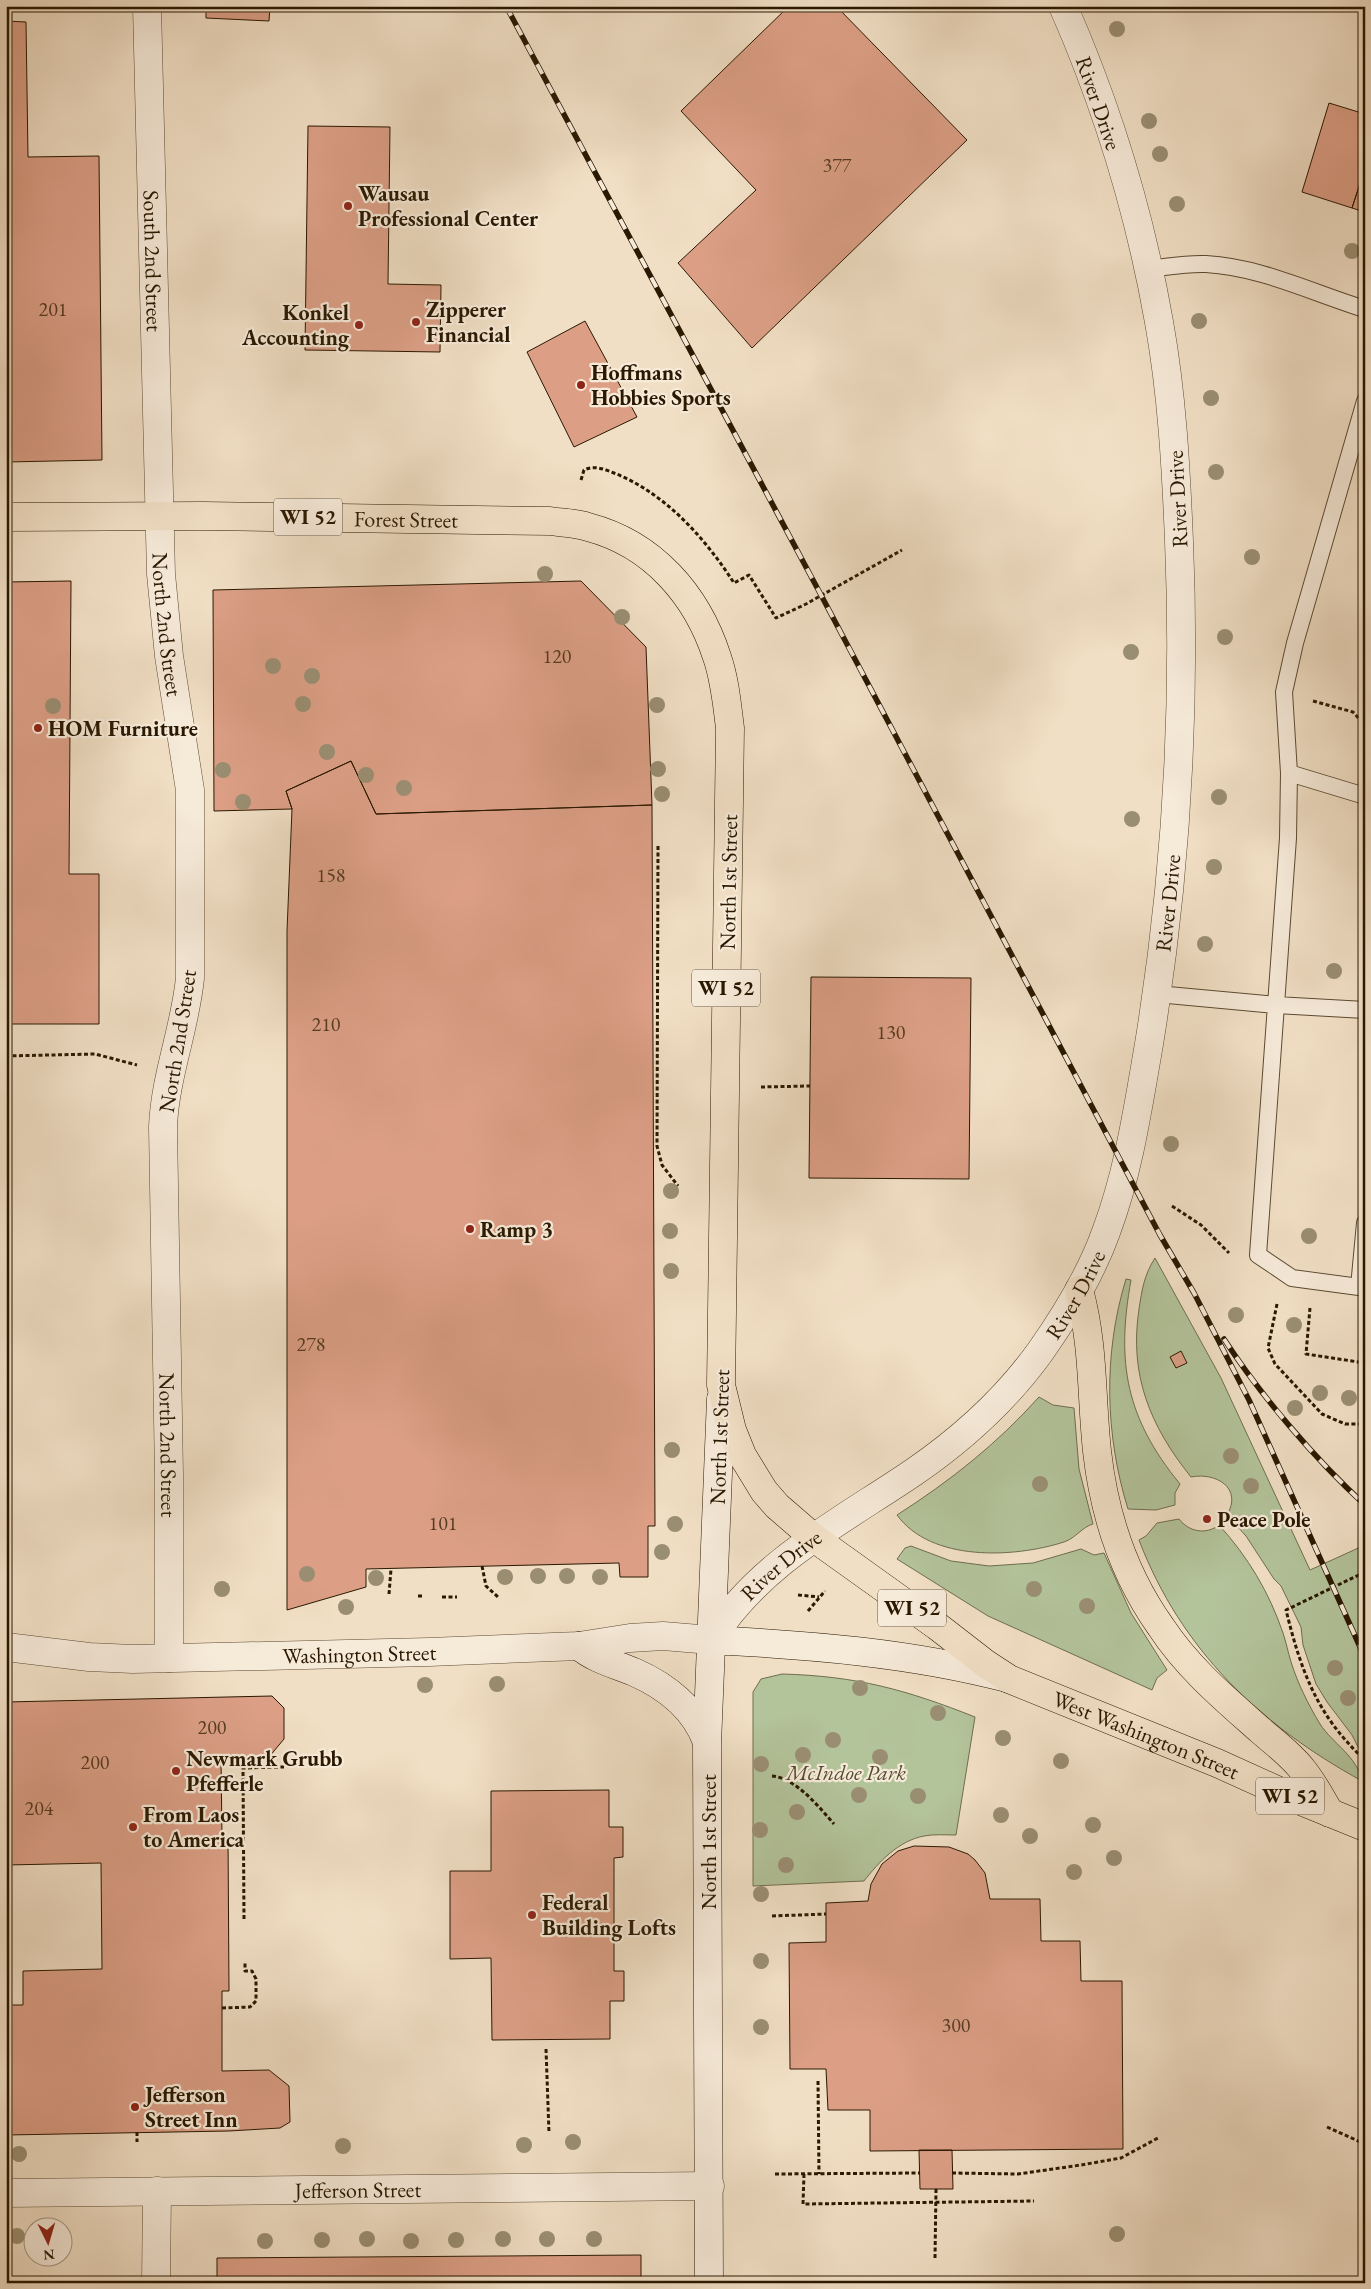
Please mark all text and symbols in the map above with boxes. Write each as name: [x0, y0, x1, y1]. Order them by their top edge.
street label: River Drive: [1069, 52, 1128, 154]
house number: 377: [823, 152, 852, 178]
place label: Wausau Professional Center: [358, 179, 539, 233]
street label: South 2nd Street: [137, 190, 169, 332]
marker: Wausau Professional Center: [342, 200, 354, 212]
place label: Zipperer Financial: [426, 295, 510, 349]
house number: 201: [39, 296, 67, 322]
place label: Konkel Accounting: [241, 298, 350, 352]
marker: Zipperer Financial: [410, 316, 422, 328]
marker: Konkel Accounting: [353, 319, 365, 331]
place label: Hoffmans Hobbies Sports: [591, 358, 731, 412]
marker: Hoffmans Hobbies Sports: [575, 379, 587, 391]
street label: River Drive: [1160, 449, 1195, 548]
road number: WI 52: [274, 498, 342, 536]
street label: Forest Street: [354, 504, 458, 535]
street label: North 2nd Street: [145, 552, 189, 699]
house number: 120: [543, 643, 572, 669]
place label: HOM Furniture: [48, 714, 198, 743]
marker: HOM Furniture: [32, 722, 44, 734]
street label: North 1st Street: [713, 814, 744, 950]
street label: River Drive: [1148, 853, 1187, 953]
house number: 158: [317, 862, 345, 888]
street label: North 2nd Street: [152, 967, 203, 1115]
road number: WI 52: [692, 970, 760, 1006]
house number: 210: [312, 1011, 341, 1037]
house number: 130: [877, 1019, 906, 1045]
place label: Ramp 3: [480, 1215, 553, 1244]
marker: Ramp 3: [464, 1223, 476, 1235]
street label: River Drive: [1039, 1245, 1112, 1345]
house number: 278: [297, 1331, 325, 1357]
street label: North 1st Street: [703, 1369, 736, 1505]
street label: North 2nd Street: [152, 1373, 183, 1517]
place label: Peace Pole: [1217, 1505, 1310, 1534]
house number: 101: [429, 1510, 457, 1536]
marker: Peace Pole: [1201, 1513, 1213, 1525]
street label: River Drive: [734, 1523, 828, 1607]
road number: WI 52: [878, 1590, 946, 1626]
street label: Washington Street: [282, 1638, 437, 1670]
street label: West Washington Street: [1048, 1684, 1244, 1786]
house number: 200: [198, 1714, 227, 1740]
place label: Newmark Grubb Pfefferle: [186, 1744, 343, 1798]
house number: 200: [81, 1749, 110, 1775]
park label: McIndoe Park: [784, 1758, 906, 1787]
marker: Newmark Grubb Pfefferle: [170, 1765, 182, 1777]
street label: North 1st Street: [694, 1774, 723, 1910]
road number: WI 52: [1256, 1778, 1324, 1814]
house number: 204: [25, 1795, 54, 1821]
place label: From Laos to America: [143, 1800, 245, 1854]
marker: From Laos to America: [127, 1821, 139, 1833]
place label: Federal Building Lofts: [542, 1888, 676, 1942]
marker: Federal Building Lofts: [526, 1909, 538, 1921]
house number: 300: [942, 2012, 971, 2038]
place label: Jefferson Street Inn: [143, 2080, 238, 2134]
marker: Jefferson Street Inn: [129, 2101, 141, 2113]
street label: Jefferson Street: [293, 2175, 421, 2205]
north arrow: [22, 2216, 72, 2266]
text: N: [42, 2245, 56, 2264]

